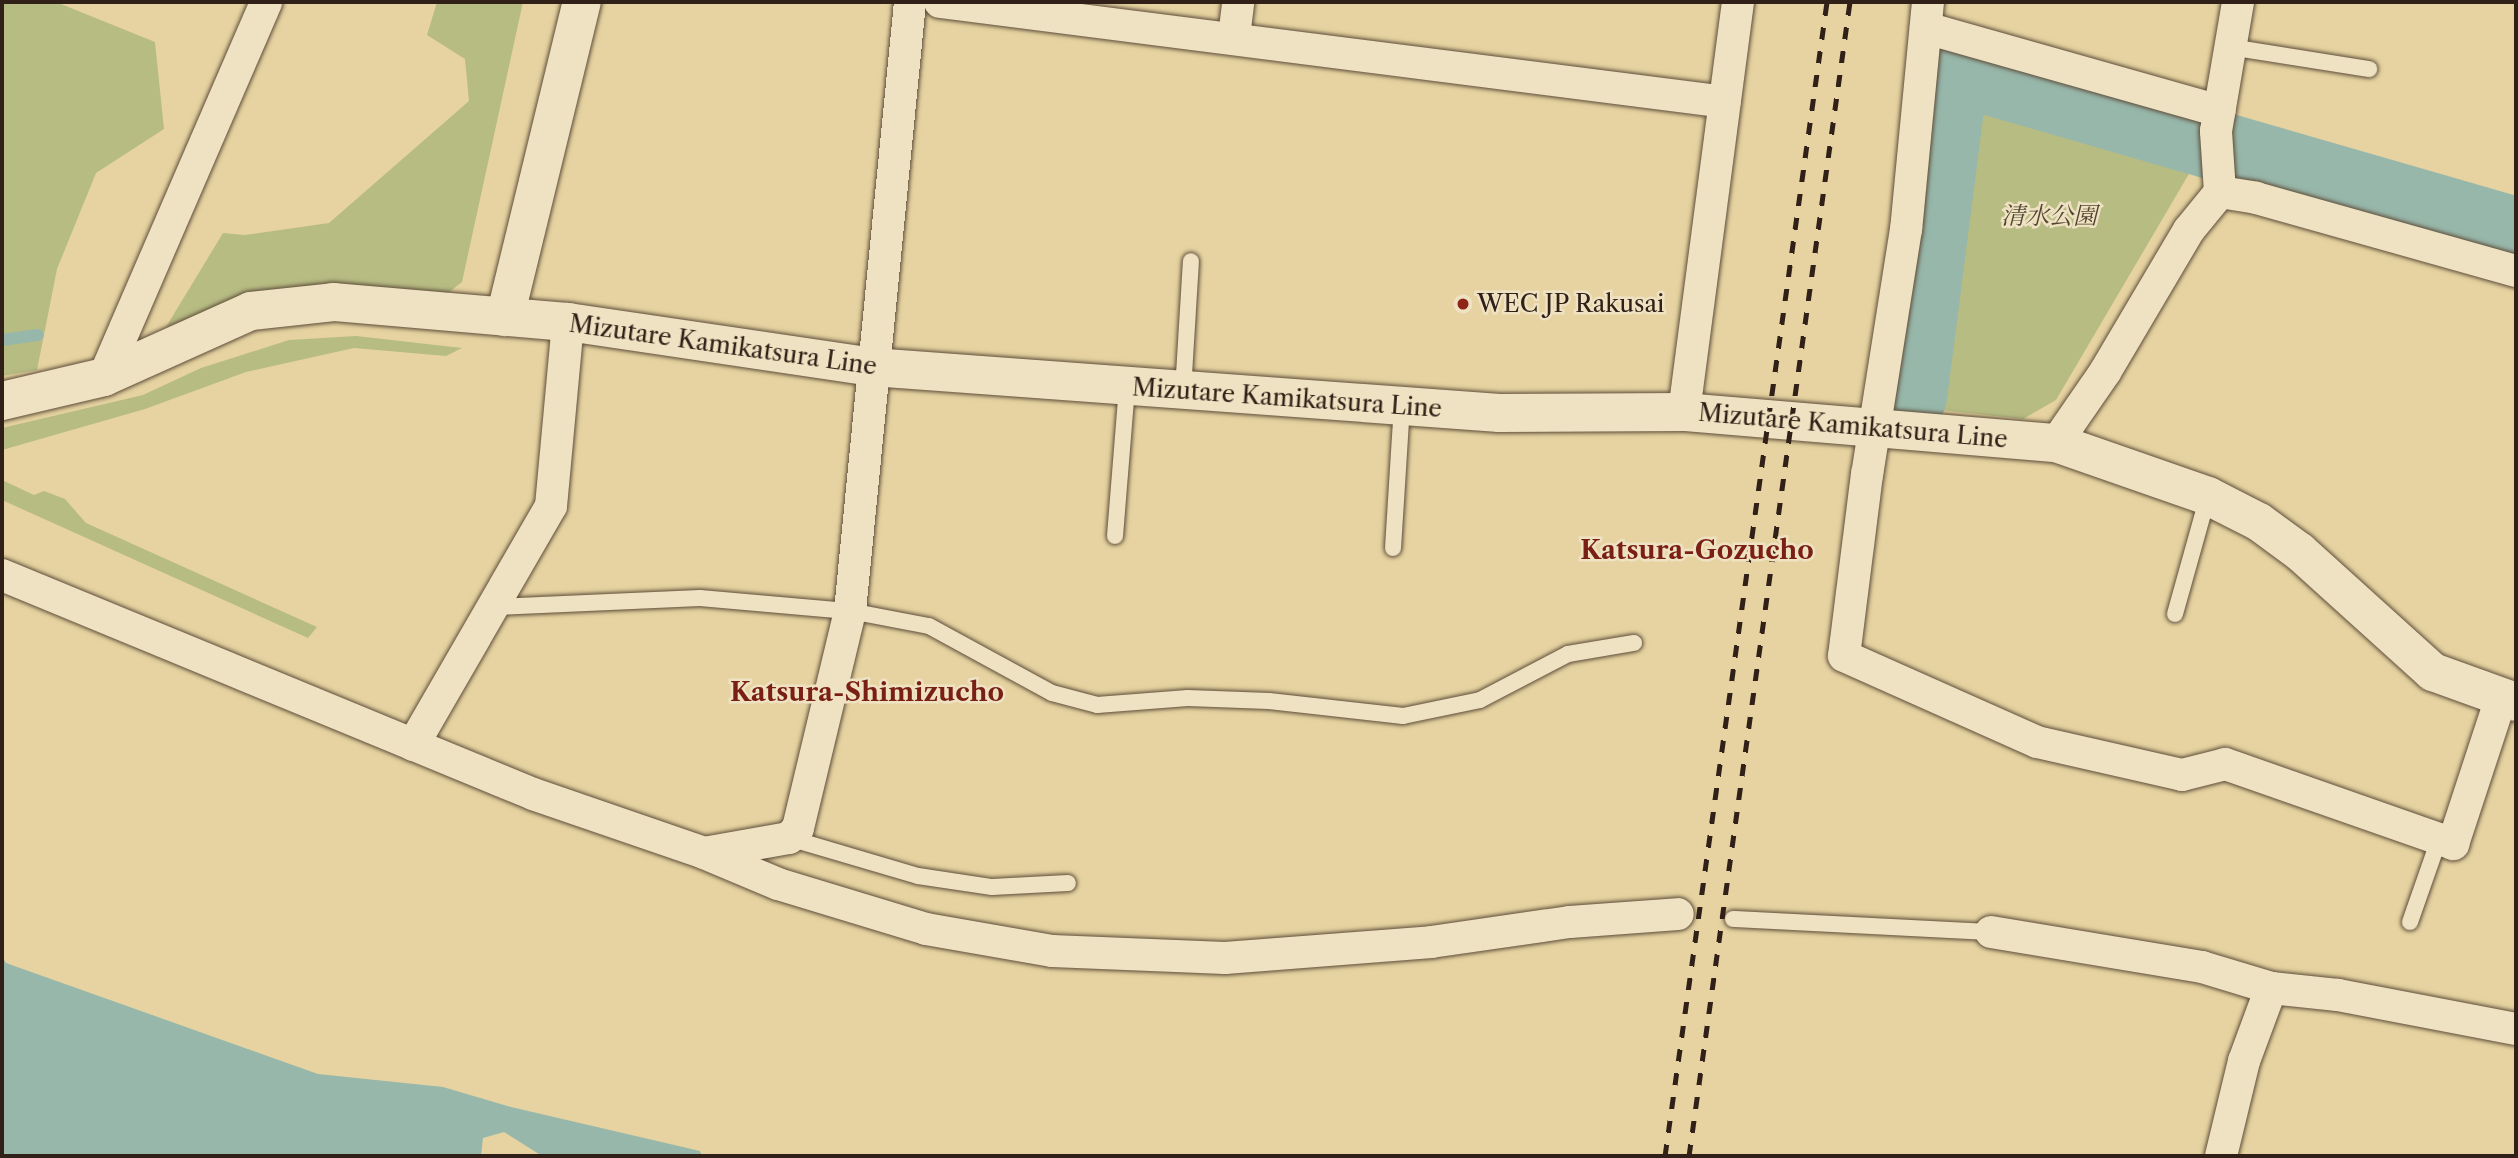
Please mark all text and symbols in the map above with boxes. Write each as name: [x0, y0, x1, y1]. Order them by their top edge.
park label: 清水公園: [2001, 202, 2097, 230]
place label: WEC JP Rakusai: [1477, 290, 1665, 318]
marker: WEC JP Rakusai: [1455, 296, 1471, 312]
street label: Mizutare Kamikatsura Line: [567, 309, 879, 381]
street label: Mizutare Kamikatsura Line: [1131, 373, 1443, 423]
street label: Mizutare Kamikatsura Line: [1697, 398, 2009, 454]
district label: Katsura-Gozucho: [1580, 535, 1814, 567]
district label: Katsura-Shimizucho: [730, 677, 1004, 709]

